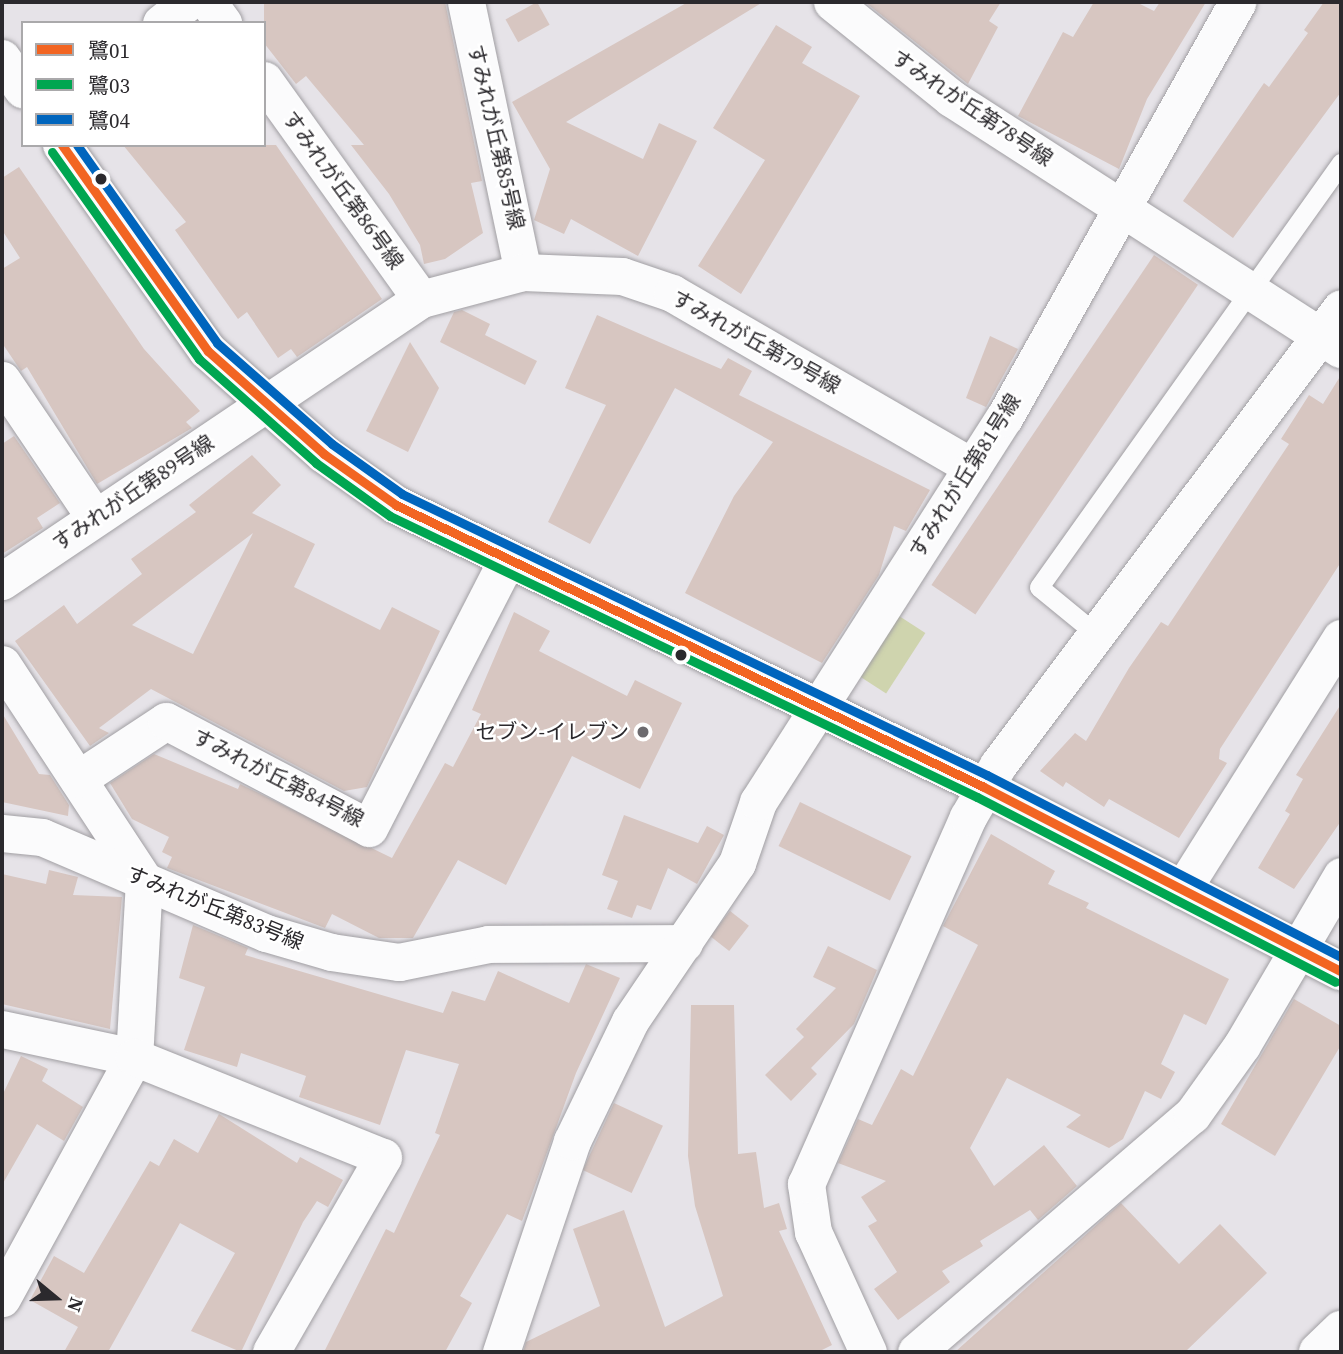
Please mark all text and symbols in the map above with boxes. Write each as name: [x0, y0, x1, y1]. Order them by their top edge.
legend: [21, 21, 266, 147]
text: 鷺01: [88, 36, 130, 65]
street label: すみれが丘第85号線: [462, 42, 530, 232]
street label: すみれが丘第78号線: [887, 45, 1057, 171]
text: 鷺03: [88, 71, 130, 100]
text: 鷺04: [88, 106, 130, 135]
street label: すみれが丘第86号線: [277, 106, 409, 274]
unlabelled marker: [94, 172, 108, 186]
street label: すみれが丘第79号線: [667, 285, 845, 399]
street label: すみれが丘第81号線: [904, 389, 1026, 563]
street label: すみれが丘第89号線: [48, 430, 218, 556]
unlabelled marker: [674, 648, 688, 662]
place label: セブン-イレブン: [475, 719, 629, 745]
street label: すみれが丘第84号線: [188, 724, 368, 832]
marker: セブン-イレブン: [635, 724, 651, 740]
street label: すみれが丘第83号線: [123, 861, 307, 955]
north arrow: [21, 1263, 91, 1333]
text: N: [61, 1294, 90, 1316]

